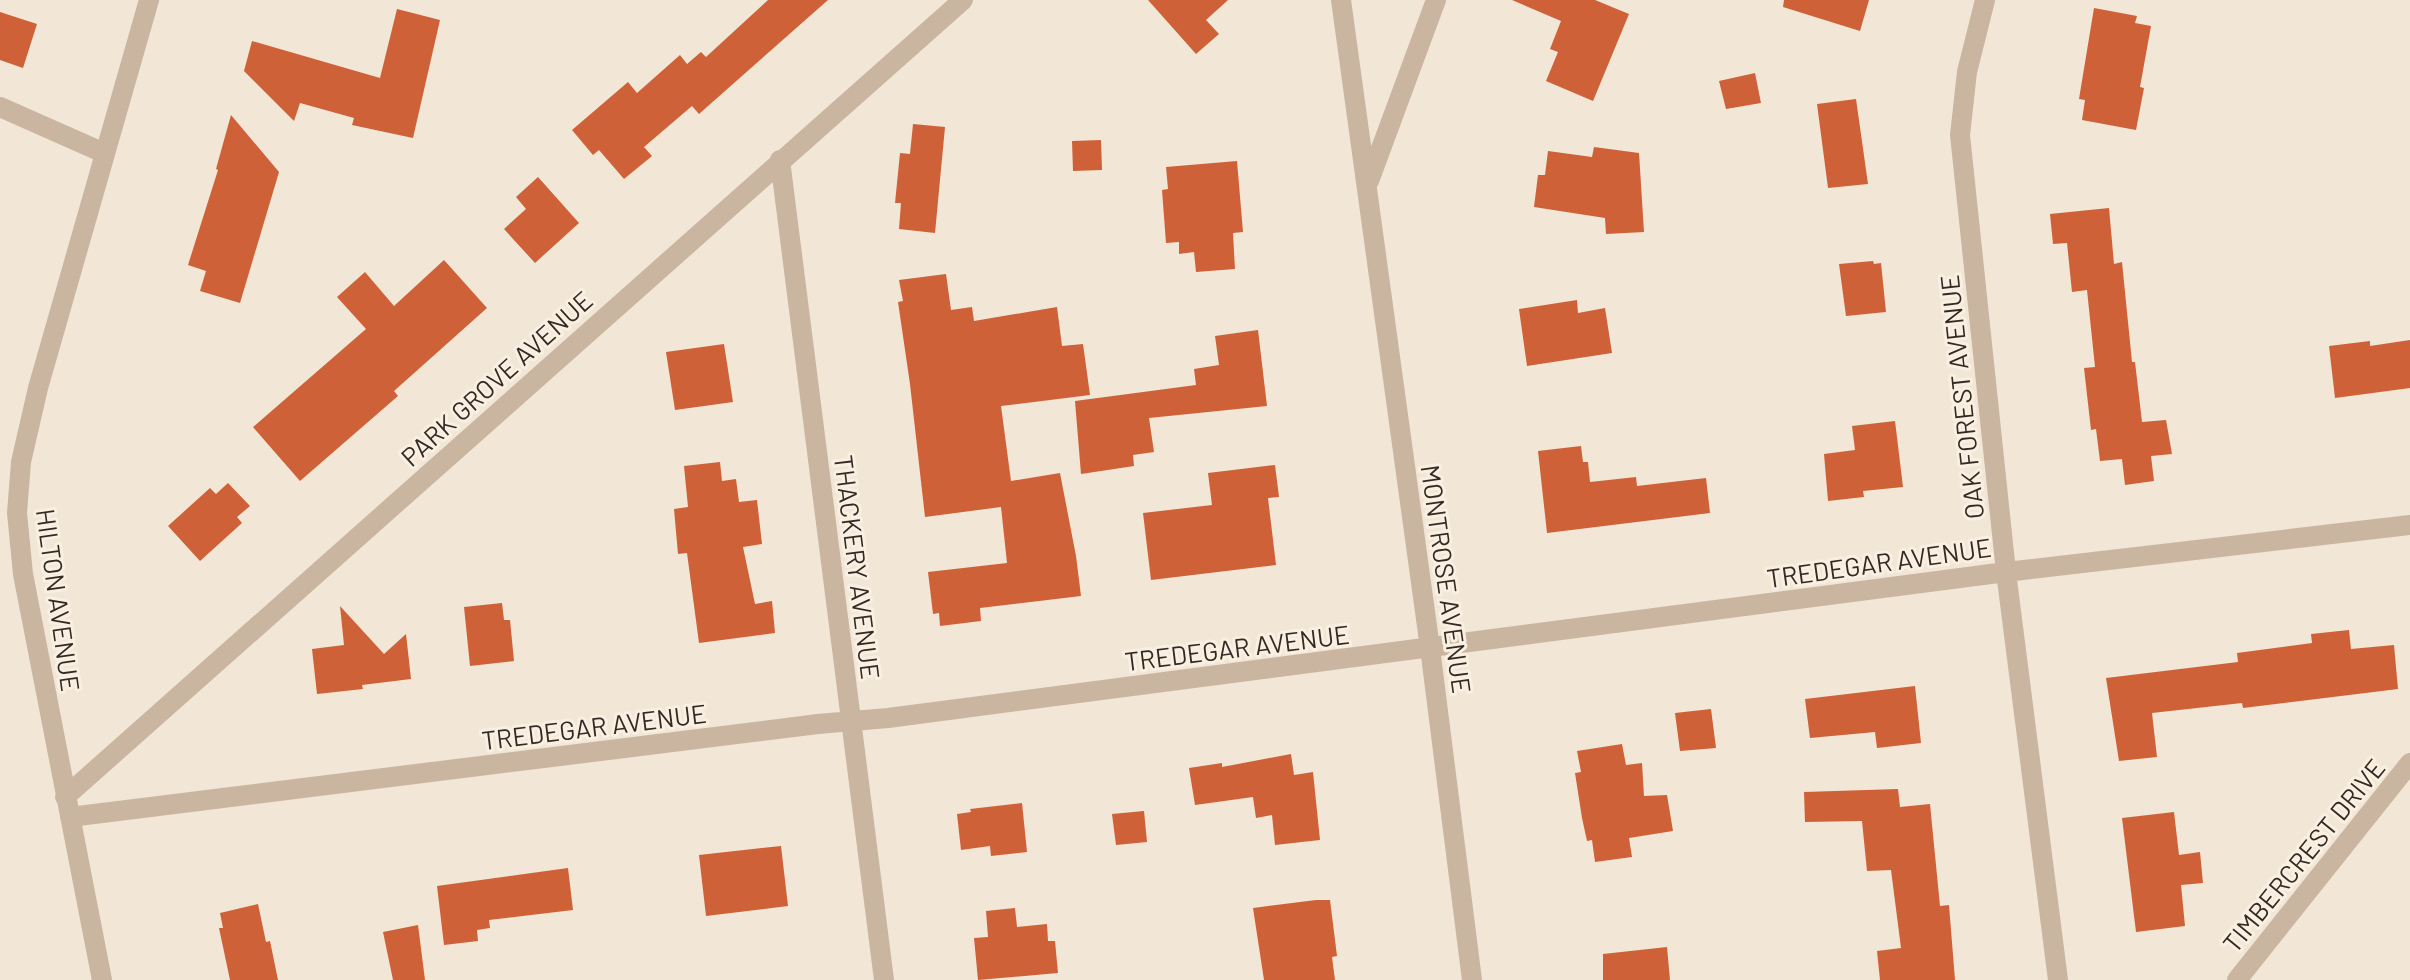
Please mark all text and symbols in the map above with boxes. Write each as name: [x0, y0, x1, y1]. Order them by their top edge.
street label: OAK FOREST AVENUE: [1933, 273, 1989, 521]
street label: PARK GROVE AVENUE: [394, 284, 598, 472]
street label: THACKERY AVENUE: [829, 453, 887, 681]
street label: MONTROSE AVENUE: [1416, 463, 1478, 695]
street label: HILTON AVENUE: [31, 507, 87, 693]
street label: TREDEGAR AVENUE: [1765, 531, 1993, 593]
street label: TREDEGAR AVENUE: [1123, 618, 1351, 676]
street label: TREDEGAR AVENUE: [480, 697, 708, 755]
street label: TIMBERCREST DRIVE: [2216, 752, 2390, 958]

